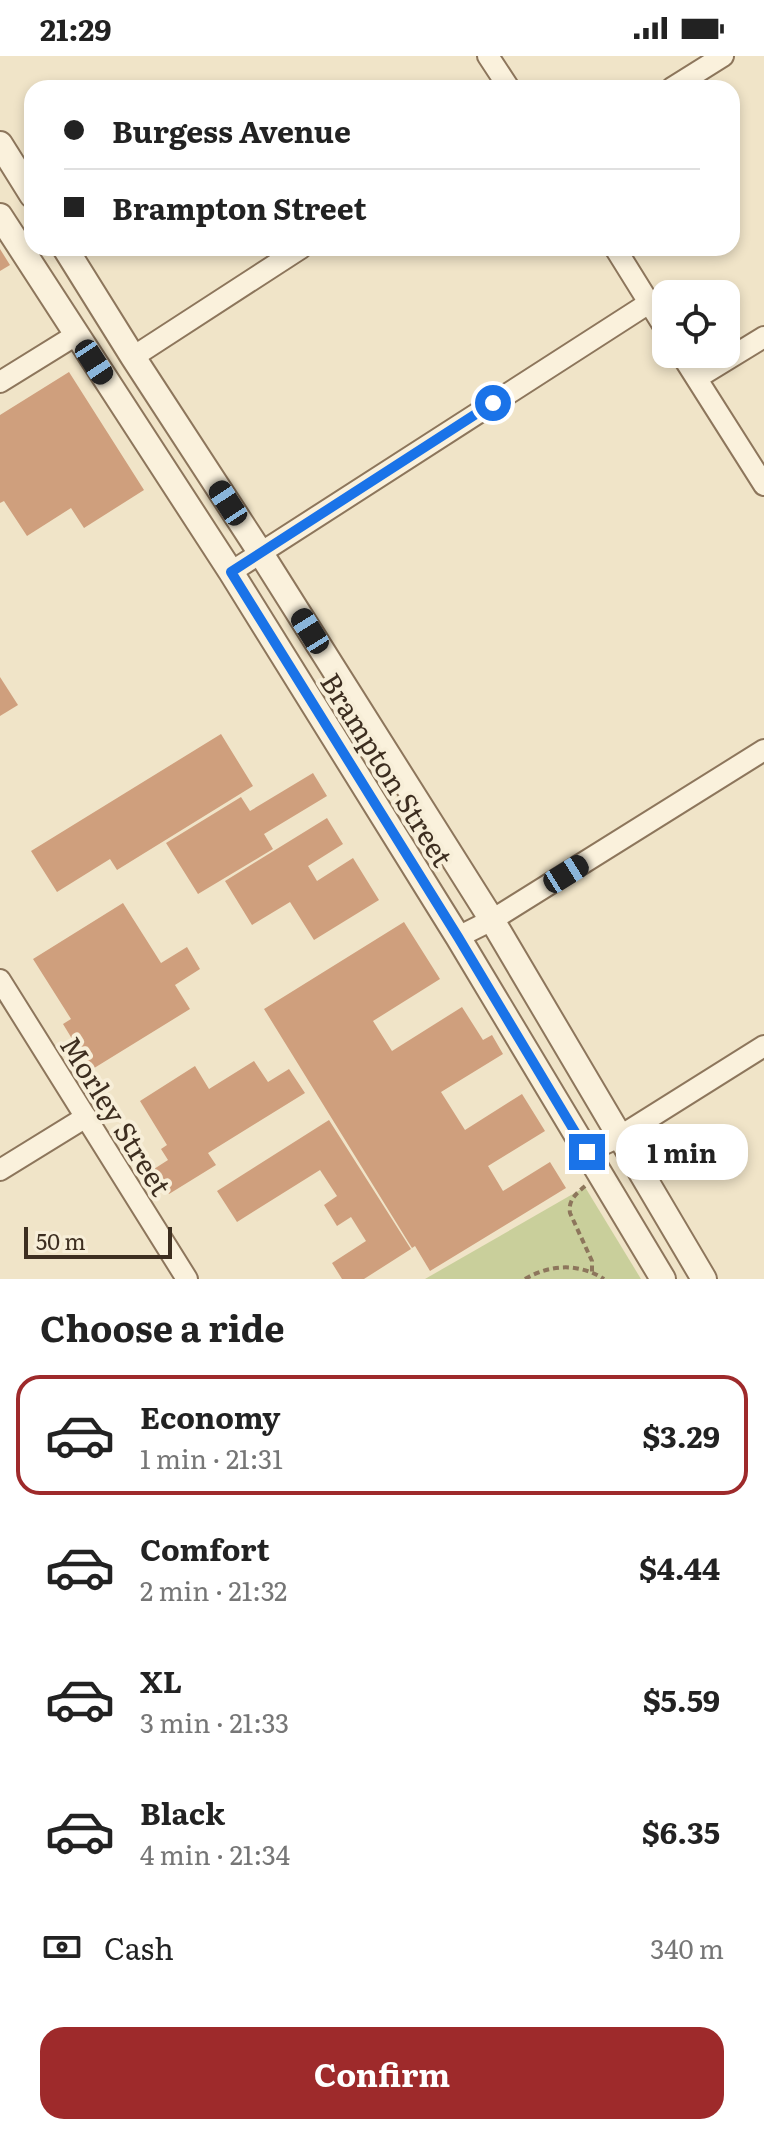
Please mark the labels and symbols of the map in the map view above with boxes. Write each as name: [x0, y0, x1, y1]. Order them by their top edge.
car: [71, 335, 117, 389]
route start: [475, 385, 511, 421]
car: [205, 476, 251, 530]
car: [287, 604, 333, 658]
street label: Brampton Street: [311, 664, 465, 875]
car: [539, 851, 593, 897]
street label: Morley Street: [51, 1027, 183, 1204]
callout: 1 min: [615, 1124, 747, 1180]
route end: [569, 1134, 605, 1170]
scale bar: [24, 1223, 172, 1259]

